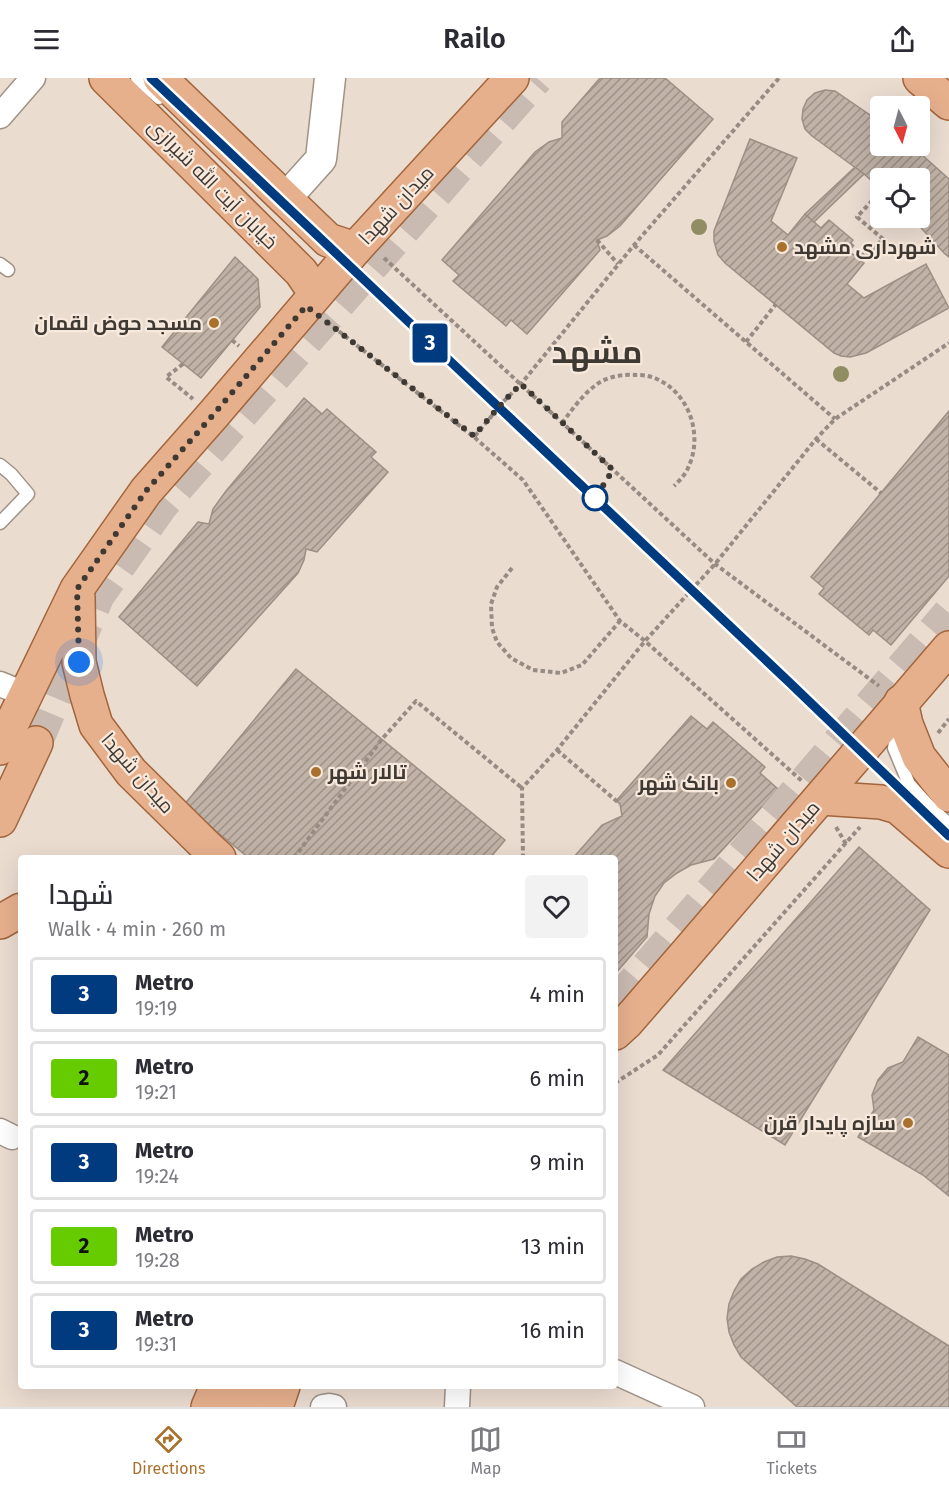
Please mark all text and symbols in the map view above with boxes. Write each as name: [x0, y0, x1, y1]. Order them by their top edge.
icon: menu: [30, 23, 63, 56]
text: Railo: [443, 23, 506, 55]
icon: share: [886, 23, 919, 56]
north arrow: [870, 96, 930, 156]
map controls: [870, 96, 930, 228]
street label: خیابان آیت الله شیرازی: [142, 113, 284, 255]
street label: میدان شهدا: [353, 161, 439, 250]
button: locate: [870, 168, 930, 228]
place label: شهرداری مشهد: [794, 235, 936, 260]
marker: شهرداری مشهد: [775, 240, 789, 254]
place label: مسجد حوض لقمان: [34, 311, 202, 335]
marker: مسجد حوض لقمان: [207, 316, 221, 330]
line badge: 3: [410, 324, 450, 362]
text: 3: [425, 330, 435, 356]
district label: مشهد: [552, 333, 642, 372]
unlabelled marker: [582, 485, 608, 511]
your location: [64, 647, 94, 677]
street label: میدان شهدا: [96, 728, 180, 819]
place label: تالار شهر: [327, 760, 407, 785]
marker: تالار شهر: [309, 765, 323, 779]
place label: بانک شهر: [637, 771, 719, 796]
marker: بانک شهر: [724, 776, 738, 790]
street label: میدان شهدا: [741, 796, 825, 887]
button: heart: [525, 875, 588, 938]
text: شهدا: [48, 878, 113, 911]
text: Walk · 4 min · 260 m: [48, 917, 226, 941]
text: Metro: [135, 969, 194, 996]
text: 3: [79, 981, 89, 1007]
text: 4 min: [530, 981, 585, 1008]
text: 19:19: [135, 996, 177, 1020]
text: Metro: [135, 1053, 194, 1080]
text: 2: [79, 1065, 89, 1091]
text: 6 min: [529, 1065, 585, 1092]
text: 19:21: [135, 1080, 177, 1104]
place label: سازه پایدار قرن: [764, 1111, 896, 1137]
marker: سازه پایدار قرن: [901, 1116, 915, 1130]
text: Metro: [135, 1137, 194, 1164]
text: 3: [79, 1149, 89, 1175]
text: 9 min: [530, 1149, 585, 1176]
text: 19:24: [135, 1164, 179, 1188]
text: Metro: [135, 1221, 194, 1248]
text: 2: [79, 1233, 89, 1259]
text: 13 min: [521, 1233, 585, 1260]
text: 19:28: [135, 1248, 180, 1272]
text: Metro: [135, 1305, 194, 1332]
text: 3: [79, 1317, 89, 1343]
text: 16 min: [520, 1317, 585, 1344]
text: 19:31: [135, 1332, 177, 1356]
tab: Directions: [132, 1423, 205, 1478]
tab: Map: [469, 1423, 502, 1478]
tab: Tickets: [766, 1423, 817, 1478]

